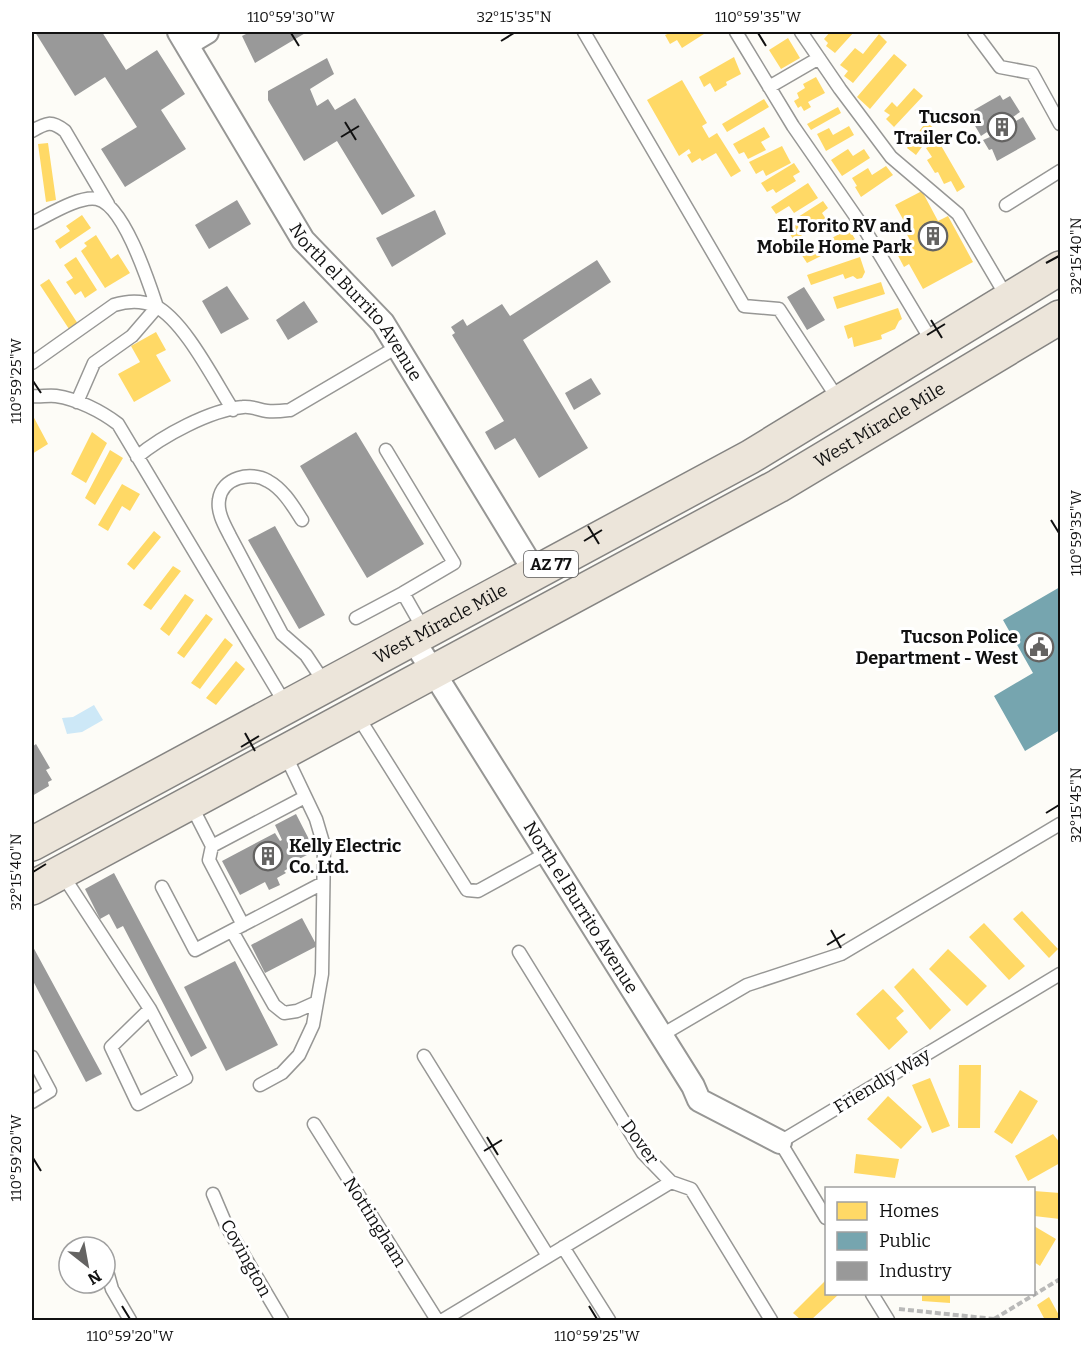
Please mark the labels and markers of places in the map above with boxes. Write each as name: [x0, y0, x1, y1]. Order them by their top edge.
place label: Tucson Trailer Co.: [894, 106, 981, 149]
building icon: Tucson Trailer Co.: [986, 111, 1018, 143]
place label: El Torito RV and Mobile Home Park: [757, 215, 912, 258]
building icon: El Torito RV and Mobile Home Park: [917, 220, 949, 252]
place label: Tucson Police Department - West: [855, 626, 1018, 669]
public building icon: Tucson Police Department - West: [1023, 631, 1055, 663]
place label: Kelly Electric Co. Ltd.: [289, 835, 401, 878]
building icon: Kelly Electric Co. Ltd.: [252, 840, 284, 872]

